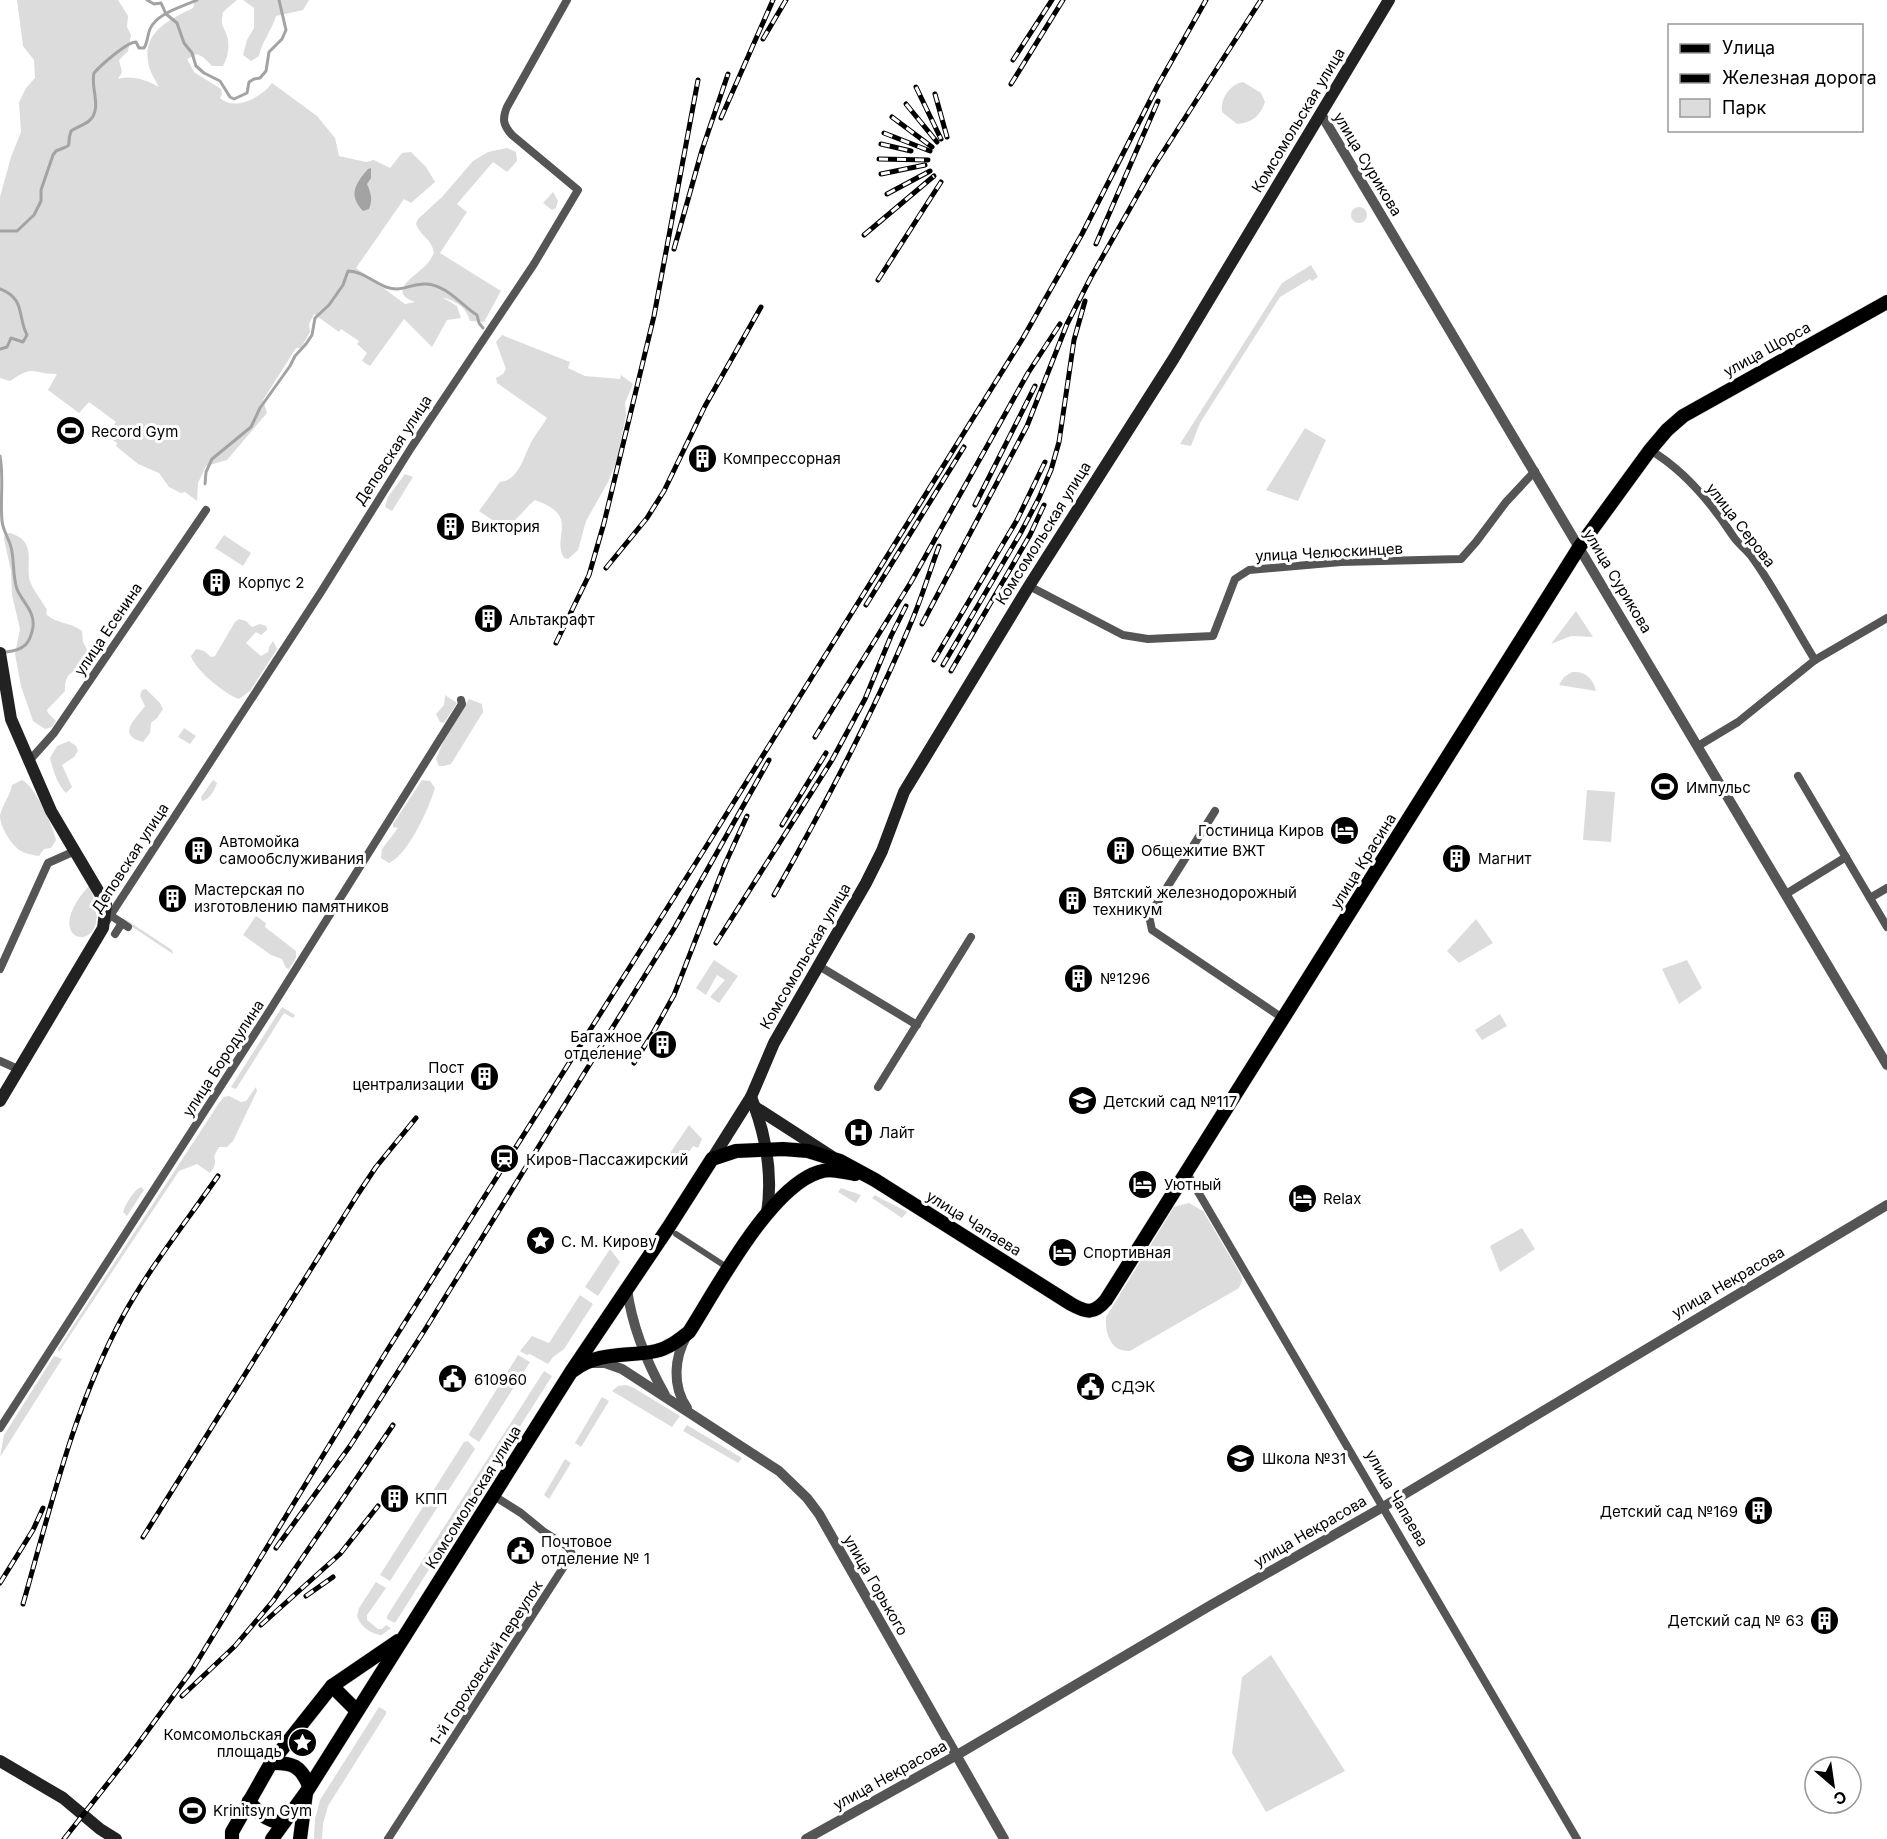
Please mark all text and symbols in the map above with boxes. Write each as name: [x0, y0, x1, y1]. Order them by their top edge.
legend: [1668, 24, 1863, 132]
text: Улица: [1722, 37, 1775, 58]
street label: Комсомольская улица: [1247, 44, 1349, 196]
text: Железная дорога: [1722, 67, 1877, 88]
text: Парк: [1722, 97, 1767, 118]
street label: улица Сурикова: [1329, 109, 1407, 219]
street label: улица Щорса: [1720, 317, 1814, 381]
street label: Деповская улица: [350, 391, 436, 509]
sports icon: Record Gym: [54, 415, 86, 447]
place label: Record Gym: [91, 422, 178, 441]
building icon: Компрессорная: [686, 442, 718, 474]
place label: Компрессорная: [723, 449, 841, 468]
street label: Комсомольская улица: [991, 458, 1095, 608]
street label: улица Серова: [1702, 479, 1780, 571]
building icon: Виктория: [434, 510, 466, 542]
place label: Виктория: [471, 517, 540, 536]
street label: улица Сурикова: [1579, 526, 1657, 636]
street label: улица Челюскинцев: [1255, 539, 1403, 565]
building icon: Корпус 2: [201, 566, 233, 598]
place label: Корпус 2: [238, 573, 304, 592]
street label: улица Есенина: [70, 579, 146, 679]
building icon: Альтакрафт: [472, 603, 504, 635]
place label: Альтакрафт: [509, 610, 595, 629]
sports icon: Импульс: [1649, 771, 1681, 803]
place label: Импульс: [1686, 778, 1751, 797]
street label: Деповская улица: [87, 799, 173, 917]
street label: улица Красина: [1326, 810, 1400, 912]
hotel icon: Гостиница Киров: [1329, 814, 1361, 846]
place label: Гостиница Киров: [1198, 821, 1324, 840]
place label: Автомойка самообслуживания: [219, 832, 364, 868]
building icon: Автомойка самообслуживания: [182, 834, 214, 866]
building icon: Общежитие ВЖТ: [1104, 834, 1136, 866]
place label: Общежитие ВЖТ: [1141, 841, 1266, 860]
building icon: Магнит: [1441, 842, 1473, 874]
place label: Магнит: [1478, 849, 1531, 868]
place label: Мастерская по изготовлению памятников: [194, 880, 389, 916]
street label: Комсомольская улица: [755, 880, 855, 1032]
building icon: Мастерская по изготовлению памятников: [157, 882, 189, 914]
place label: Вятский железнодорожный техникум: [1093, 883, 1297, 919]
building icon: Вятский железнодорожный техникум: [1056, 885, 1088, 917]
building icon: №1296: [1063, 962, 1095, 994]
place label: №1296: [1100, 969, 1150, 988]
street label: улица Бородулина: [178, 996, 268, 1120]
place label: Багажное отделение: [564, 1027, 642, 1063]
building icon: Багажное отделение: [647, 1029, 679, 1061]
place label: Пост централизации: [352, 1058, 464, 1094]
building icon: Пост централизации: [469, 1060, 501, 1092]
school or university icon: Детский сад №117: [1066, 1085, 1098, 1117]
place label: Детский сад №117: [1103, 1092, 1237, 1111]
hospital icon: Лайт: [842, 1116, 874, 1148]
place label: Лайт: [879, 1123, 915, 1142]
station icon: Киров-Пассажирский: [489, 1143, 521, 1175]
place label: Киров-Пассажирский: [526, 1150, 688, 1169]
hotel icon: Уютный: [1127, 1168, 1159, 1200]
place label: Уютный: [1164, 1175, 1221, 1194]
hotel icon: Relax: [1286, 1182, 1318, 1214]
street label: улица Чапаева: [923, 1186, 1025, 1260]
place label: Relax: [1323, 1189, 1361, 1208]
place icon: С. М. Кирову: [524, 1225, 556, 1257]
place label: С. М. Кирову: [561, 1232, 657, 1251]
hotel icon: Спортивная: [1046, 1236, 1078, 1268]
street label: улица Некрасова: [1668, 1242, 1788, 1322]
place label: Спортивная: [1083, 1243, 1171, 1262]
public building icon: 610960: [437, 1363, 469, 1395]
place label: 610960: [474, 1370, 527, 1389]
public building icon: СДЭК: [1074, 1370, 1106, 1402]
place label: СДЭК: [1111, 1377, 1155, 1396]
street label: Комсомольская улица: [421, 1422, 525, 1572]
school or university icon: Школа №31: [1225, 1442, 1257, 1474]
street label: улица Чапаева: [1362, 1446, 1432, 1550]
place label: Школа №31: [1262, 1449, 1346, 1468]
building icon: КПП: [378, 1482, 410, 1514]
place label: КПП: [415, 1489, 447, 1508]
street label: улица Некрасова: [1250, 1491, 1370, 1571]
building icon: Детский сад №169: [1743, 1495, 1775, 1527]
place label: Детский сад №169: [1600, 1502, 1738, 1521]
street label: улица Горького: [840, 1531, 912, 1639]
place label: Почтовое отделение № 1: [541, 1532, 650, 1568]
public building icon: Почтовое отделение № 1: [504, 1534, 536, 1566]
street label: 1-й Гороховский переулок: [425, 1577, 547, 1749]
building icon: Детский сад № 63: [1809, 1604, 1841, 1636]
place label: Детский сад № 63: [1668, 1611, 1804, 1630]
place label: Комсомольская площадь: [163, 1725, 282, 1761]
place icon: Комсомольская площадь: [287, 1727, 319, 1759]
street label: улица Некрасова: [830, 1736, 950, 1814]
north arrow: [1803, 1755, 1863, 1815]
text: С: [1830, 1787, 1850, 1810]
sports icon: Krinitsyn Gym: [176, 1794, 208, 1826]
place label: Krinitsyn Gym: [213, 1801, 312, 1820]

